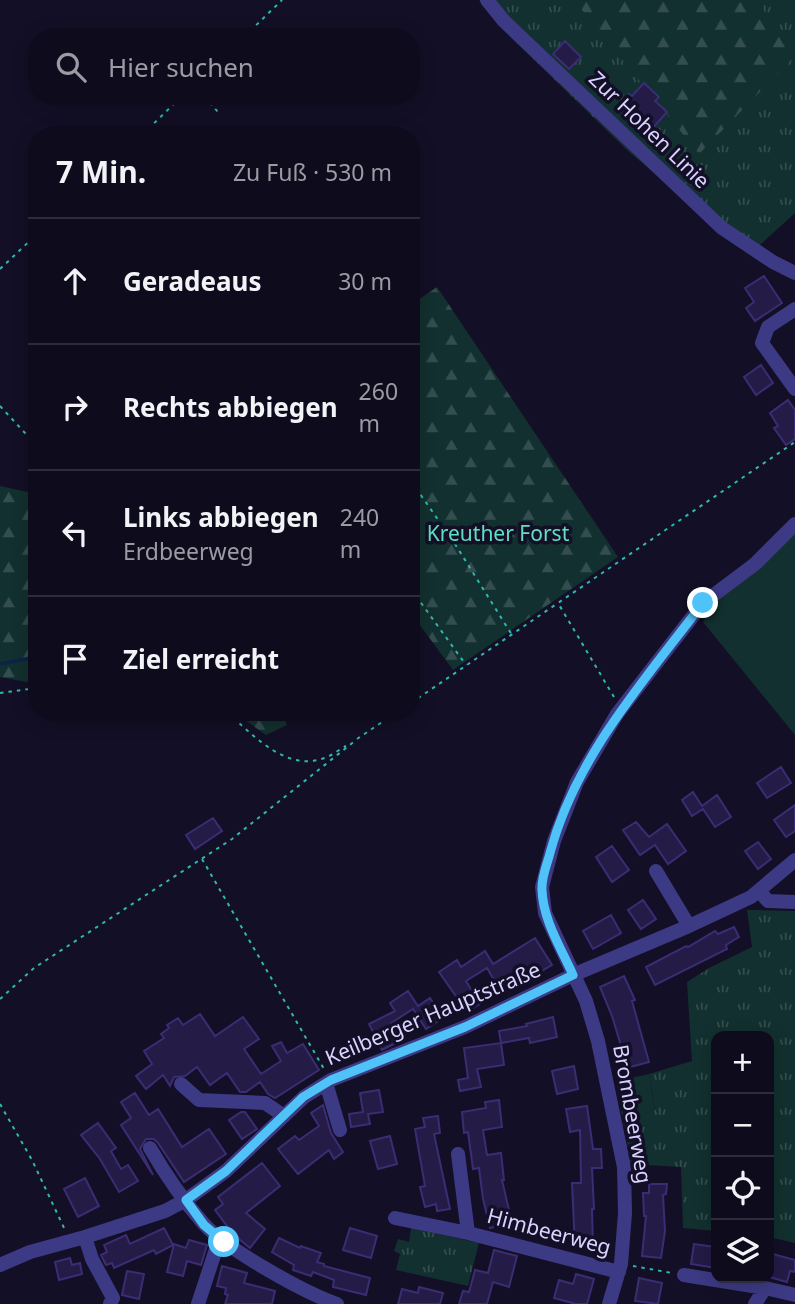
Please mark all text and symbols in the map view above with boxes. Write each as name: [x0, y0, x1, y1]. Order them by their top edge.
search box: [28, 28, 420, 105]
icon: search: [52, 48, 90, 86]
text: Hier suchen: [108, 49, 254, 85]
street label: Zur Hohen Linie: [583, 65, 716, 194]
text: 7 Min.: [56, 151, 146, 192]
text: Zu Fuß · 530 m: [233, 156, 392, 188]
icon: ahead: [56, 262, 94, 300]
text: Geradeaus: [123, 263, 262, 299]
text: 30 m: [338, 265, 392, 297]
text: 260 m: [359, 375, 398, 439]
icon: right: [56, 388, 94, 426]
text: Rechts abbiegen: [123, 389, 338, 425]
text: Links abbiegen: [123, 499, 319, 535]
text: 240 m: [340, 501, 379, 565]
icon: left: [56, 514, 94, 552]
park label: Kreuther Forst: [427, 519, 570, 547]
text: Erdbeerweg: [123, 535, 254, 567]
route end: [687, 587, 718, 618]
icon: arrive: [56, 640, 94, 678]
text: Ziel erreicht: [123, 641, 279, 677]
street label: Keilberger Hauptstraße: [321, 955, 545, 1071]
map controls: [711, 1031, 774, 1283]
button: +: [711, 1031, 774, 1094]
street label: Brombeerweg: [607, 1042, 659, 1186]
button: −: [711, 1094, 774, 1157]
button: locate: [711, 1157, 774, 1220]
street label: Himbeerweg: [484, 1201, 614, 1261]
button: layers: [711, 1220, 774, 1283]
route start: [208, 1226, 239, 1257]

